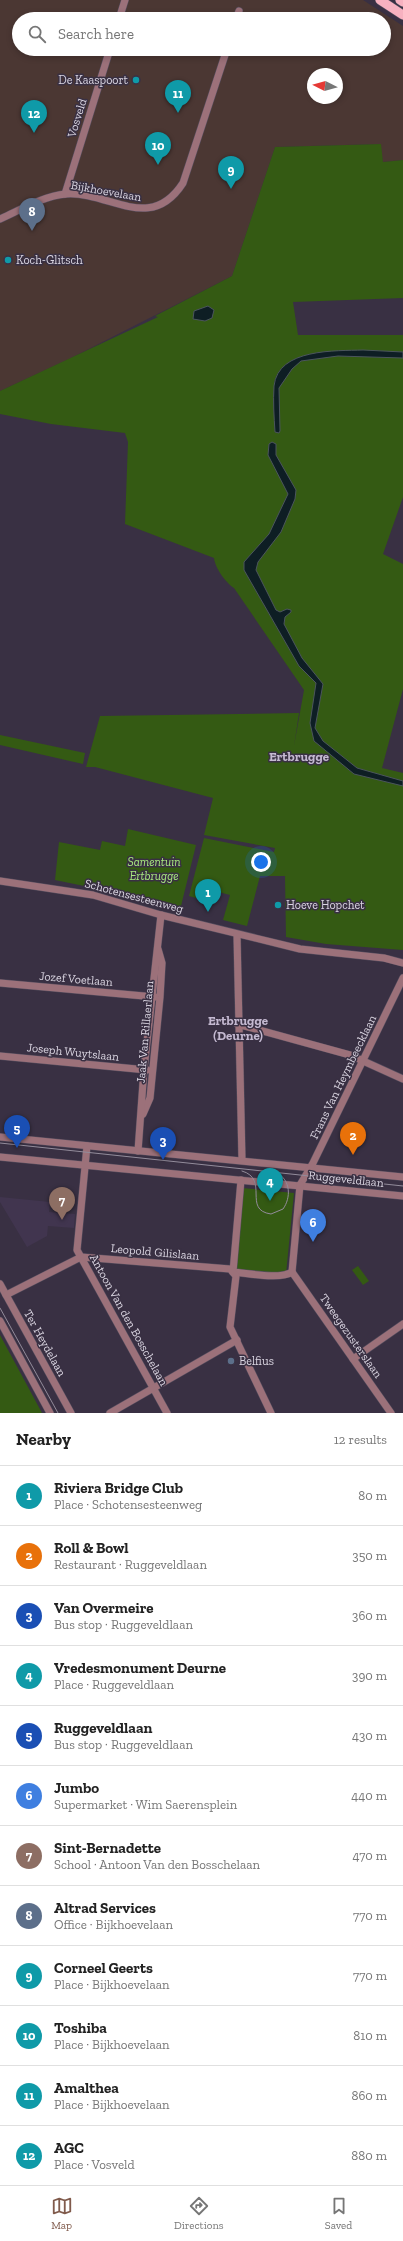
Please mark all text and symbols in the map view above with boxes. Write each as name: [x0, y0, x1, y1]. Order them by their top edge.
search box: [12, 12, 391, 56]
icon: search: [26, 23, 48, 45]
text: Search here: [58, 25, 134, 43]
north arrow: [307, 68, 343, 104]
place label: De Kaaspoort: [58, 73, 129, 87]
marker: De Kaaspoort: [131, 75, 141, 85]
pin: 11: [165, 80, 191, 113]
street label: Vosveld: [64, 97, 90, 140]
pin: 12: [21, 100, 47, 133]
pin: 10: [145, 132, 171, 165]
pin: 9: [218, 156, 244, 189]
street label: Bijkhoevelaan: [69, 178, 142, 205]
pin: 8: [19, 198, 45, 231]
place label: Koch-Glitsch: [16, 253, 83, 267]
marker: Koch-Glitsch: [3, 255, 13, 265]
district label: Ertbrugge: [269, 749, 330, 764]
your location: [251, 852, 271, 872]
park label: Samentuin Ertbrugge: [127, 855, 181, 883]
street label: Schotensesteenweg: [83, 876, 185, 916]
pin: 1: [195, 879, 221, 912]
place label: Hoeve Hopchet: [286, 898, 365, 912]
marker: Hoeve Hopchet: [273, 900, 283, 910]
street label: Jozef Voetlaan: [39, 969, 113, 989]
street label: Jaak Van Rillaerlaan: [134, 980, 156, 1084]
district label: Ertbrugge (Deurne): [208, 1013, 269, 1043]
street label: Frans Van Heymbeecklaan: [307, 1013, 379, 1141]
street label: Joseph Wuytslaan: [26, 1040, 120, 1064]
pin: 5: [4, 1115, 30, 1148]
pin: 2: [340, 1122, 366, 1155]
pin: 3: [150, 1127, 176, 1160]
pin: 4: [257, 1168, 283, 1201]
street label: Ruggeveldlaan: [308, 1168, 384, 1190]
pin: 7: [49, 1187, 75, 1220]
pin: 6: [300, 1209, 326, 1242]
street label: Leopold Gilislaan: [110, 1241, 200, 1263]
street label: Antoon Van den Bosschelaan: [87, 1252, 171, 1388]
street label: Tweegezusterslaan: [317, 1291, 385, 1381]
street label: Ter Heydelaan: [21, 1307, 69, 1379]
place label: Belfius: [239, 1354, 274, 1368]
marker: Belfius: [226, 1356, 236, 1366]
text: Nearby: [16, 1429, 71, 1449]
text: 12 results: [334, 1432, 387, 1447]
text: Riviera Bridge Club: [54, 1479, 183, 1497]
text: 1: [26, 1488, 32, 1503]
text: 80 m: [358, 1488, 387, 1503]
text: Place · Schotensesteenweg: [54, 1497, 202, 1512]
text: Roll & Bowl: [54, 1539, 128, 1557]
text: 2: [26, 1548, 32, 1563]
text: 350 m: [352, 1548, 387, 1563]
text: Restaurant · Ruggeveldlaan: [54, 1557, 207, 1572]
text: Van Overmeire: [54, 1599, 154, 1617]
text: 3: [26, 1608, 32, 1623]
text: 360 m: [352, 1608, 387, 1623]
text: Bus stop · Ruggeveldlaan: [54, 1617, 193, 1632]
text: Vredesmonument Deurne: [54, 1659, 226, 1677]
text: 4: [25, 1668, 33, 1683]
text: 390 m: [352, 1668, 387, 1683]
text: Place · Ruggeveldlaan: [54, 1677, 174, 1692]
text: Ruggeveldlaan: [54, 1719, 152, 1737]
text: 5: [26, 1728, 32, 1743]
text: 430 m: [352, 1728, 387, 1743]
text: Bus stop · Ruggeveldlaan: [54, 1737, 193, 1752]
text: Jumbo: [54, 1779, 99, 1797]
text: 6: [26, 1788, 32, 1803]
text: 440 m: [351, 1788, 387, 1803]
text: Supermarket · Wim Saerensplein: [54, 1797, 237, 1812]
text: Sint-Bernadette: [54, 1839, 161, 1857]
text: 7: [26, 1848, 32, 1863]
text: 470 m: [352, 1848, 387, 1863]
text: School · Antoon Van den Bosschelaan: [54, 1857, 260, 1872]
text: Altrad Services: [54, 1899, 156, 1917]
text: 8: [25, 1908, 33, 1923]
text: 770 m: [353, 1908, 387, 1923]
text: Office · Bijkhoevelaan: [54, 1917, 173, 1932]
text: Corneel Geerts: [54, 1959, 153, 1977]
text: 9: [26, 1968, 32, 1983]
text: 770 m: [353, 1968, 387, 1983]
text: Place · Bijkhoevelaan: [54, 1977, 169, 1992]
text: Toshiba: [54, 2019, 107, 2037]
text: 10: [23, 2028, 35, 2043]
text: 810 m: [353, 2028, 387, 2043]
text: Place · Bijkhoevelaan: [54, 2037, 169, 2052]
text: Amalthea: [54, 2079, 119, 2097]
text: 11: [24, 2088, 34, 2103]
text: 860 m: [351, 2088, 387, 2103]
text: Place · Bijkhoevelaan: [54, 2097, 169, 2112]
text: AGC: [54, 2139, 84, 2157]
text: 12: [23, 2148, 35, 2163]
text: 880 m: [351, 2148, 387, 2163]
text: Place · Vosveld: [54, 2157, 135, 2172]
tab: Map: [51, 2195, 73, 2232]
tab: Directions: [174, 2195, 224, 2232]
tab: Saved: [325, 2195, 352, 2232]

